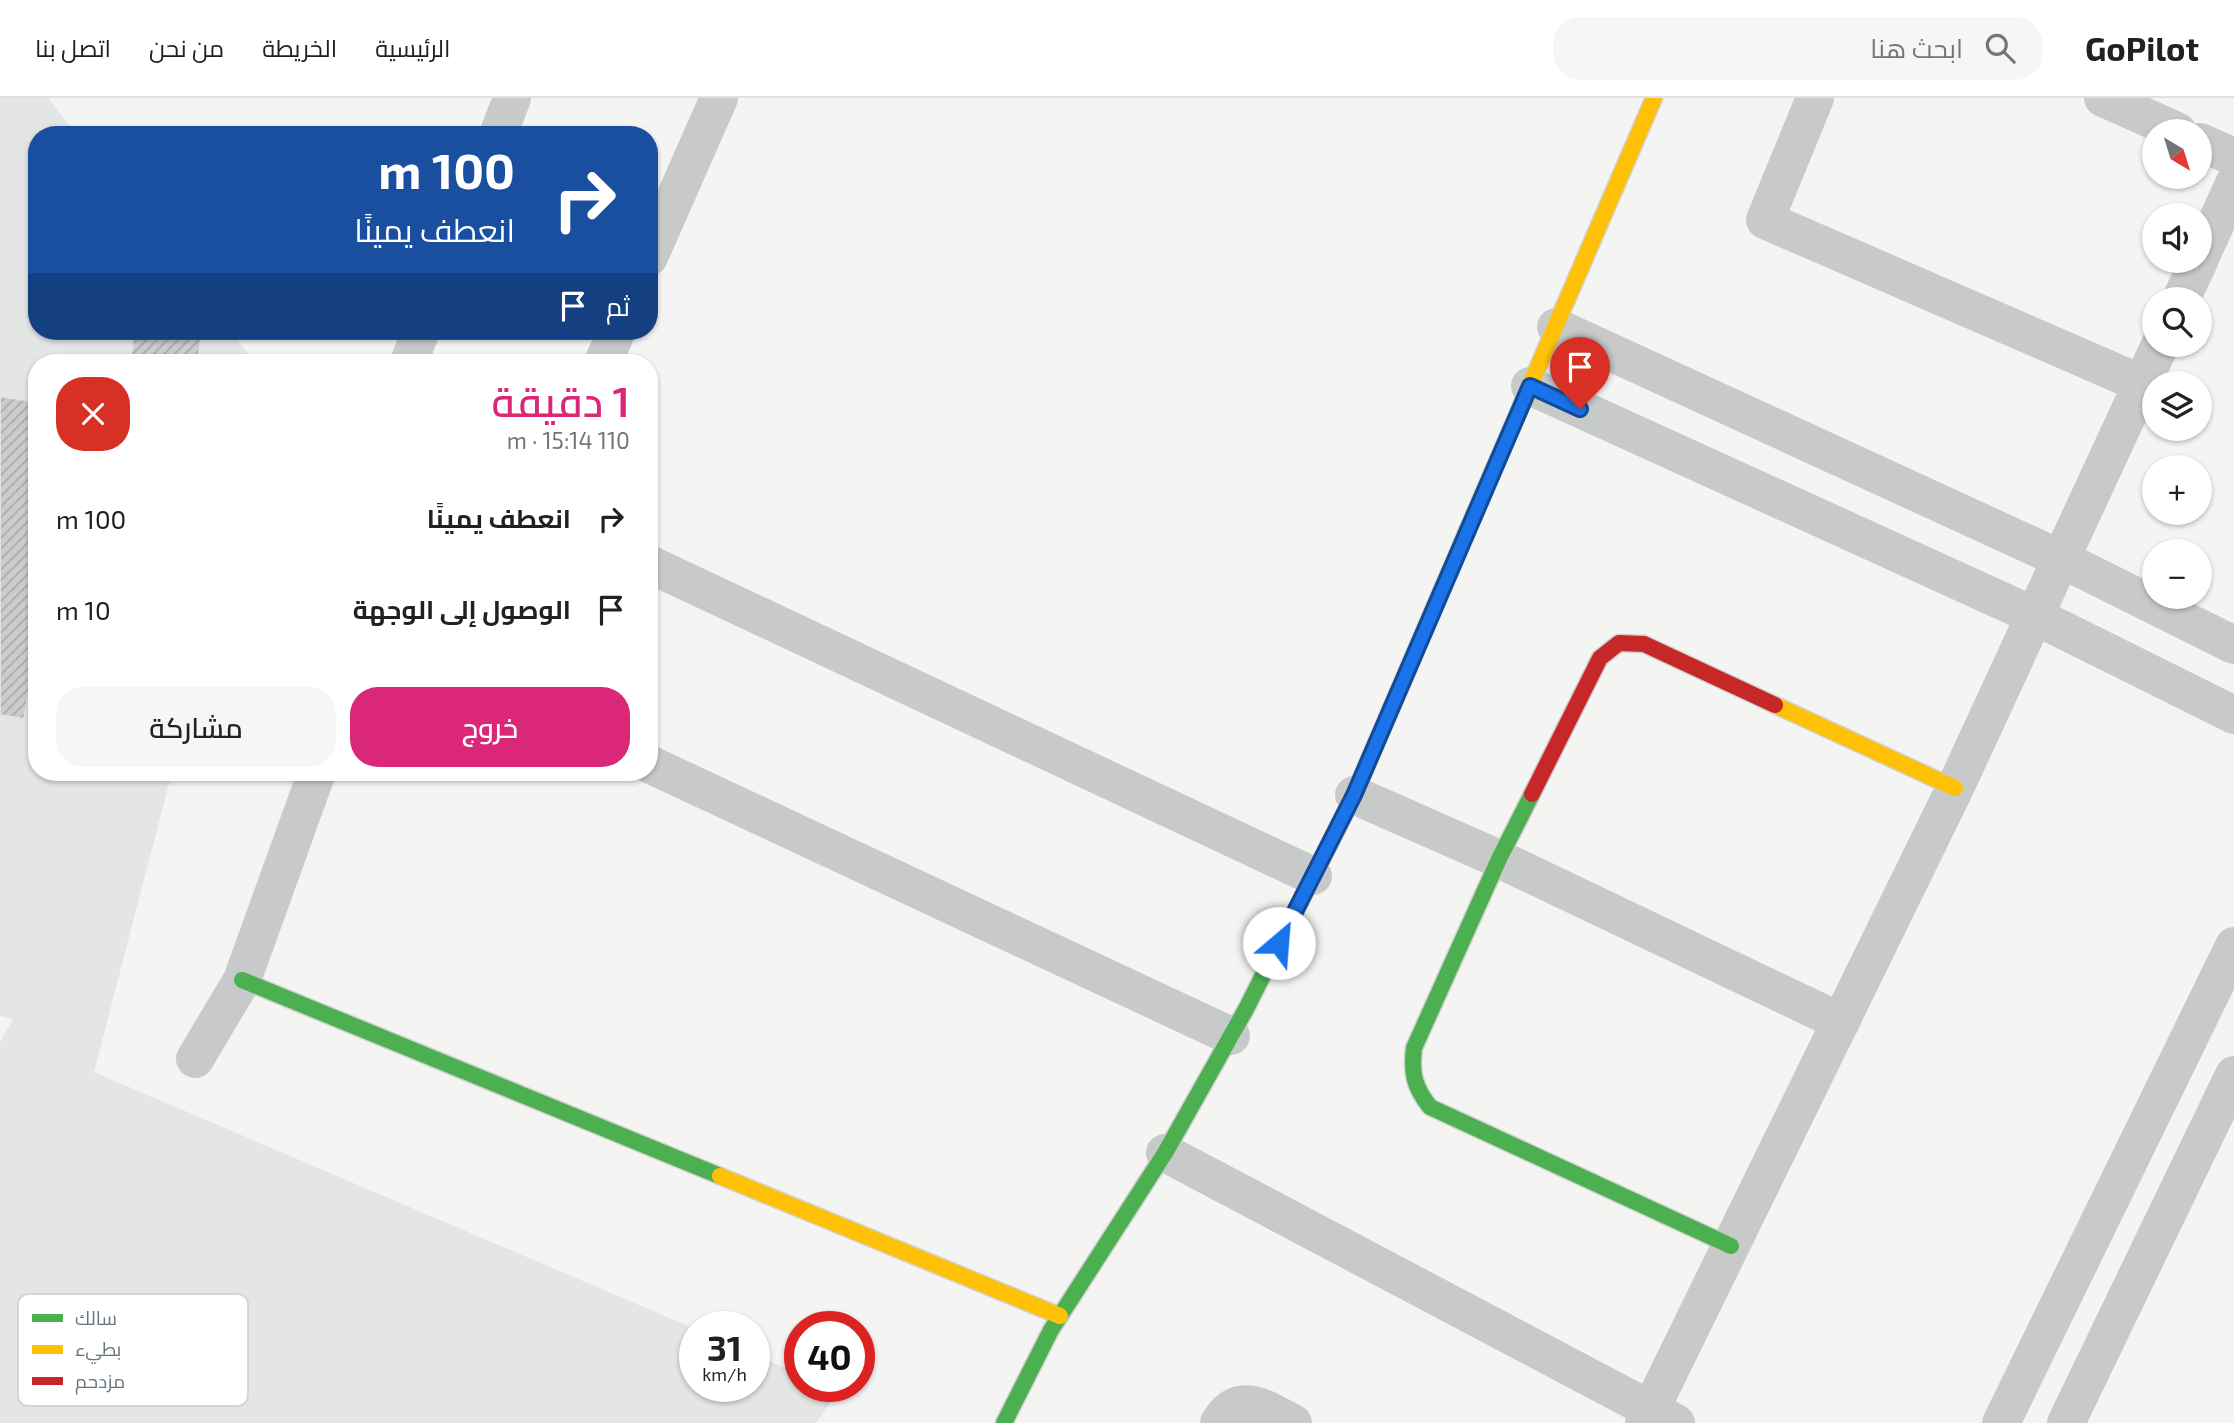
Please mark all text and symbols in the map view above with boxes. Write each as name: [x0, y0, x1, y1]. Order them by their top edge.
search box: [1553, 17, 2043, 80]
text: GoPilot: [2085, 28, 2199, 68]
icon: search: [1981, 29, 2019, 67]
text: ابحث هنا: [1870, 32, 1963, 63]
text: اتصل بنا: [35, 33, 111, 62]
text: من نحن: [149, 33, 224, 62]
text: الخريطة: [262, 33, 337, 62]
text: الرئيسية: [375, 33, 450, 62]
north arrow: [2142, 119, 2212, 189]
map controls: [2142, 119, 2212, 609]
text: 100 m: [378, 140, 515, 199]
icon: right: [539, 154, 630, 245]
button: sound: [2142, 203, 2212, 273]
text: انعطف يمينًا: [354, 210, 515, 248]
icon: arrive: [554, 287, 592, 325]
button: search: [2142, 287, 2212, 357]
text: ثم: [606, 290, 630, 321]
pin: [1550, 337, 1610, 409]
icon: arrive: [1561, 348, 1599, 386]
button: layers: [2142, 371, 2212, 441]
text: 1 دقيقة: [491, 375, 630, 425]
button: close: [56, 377, 130, 451]
text: 110 m · 15:14: [507, 426, 630, 454]
button: +: [2142, 455, 2212, 525]
icon: right: [592, 500, 630, 538]
text: انعطف يمينًا: [427, 502, 571, 533]
text: 100 m: [56, 503, 126, 534]
button: −: [2142, 539, 2212, 609]
icon: arrive: [592, 591, 630, 629]
text: الوصول إلى الوجهة: [353, 593, 571, 624]
text: 10 m: [56, 594, 111, 625]
button: مشاركة: [56, 687, 336, 767]
button: خروج: [350, 687, 630, 767]
position arrow: [1242, 906, 1316, 980]
legend: [18, 1294, 248, 1406]
text: سالك: [75, 1306, 117, 1329]
speed limit sign: 40: [784, 1311, 875, 1402]
text: 31: [707, 1326, 742, 1368]
text: بطيء: [75, 1337, 121, 1364]
text: km/h: [702, 1363, 747, 1385]
text: مزدحم: [75, 1369, 125, 1395]

